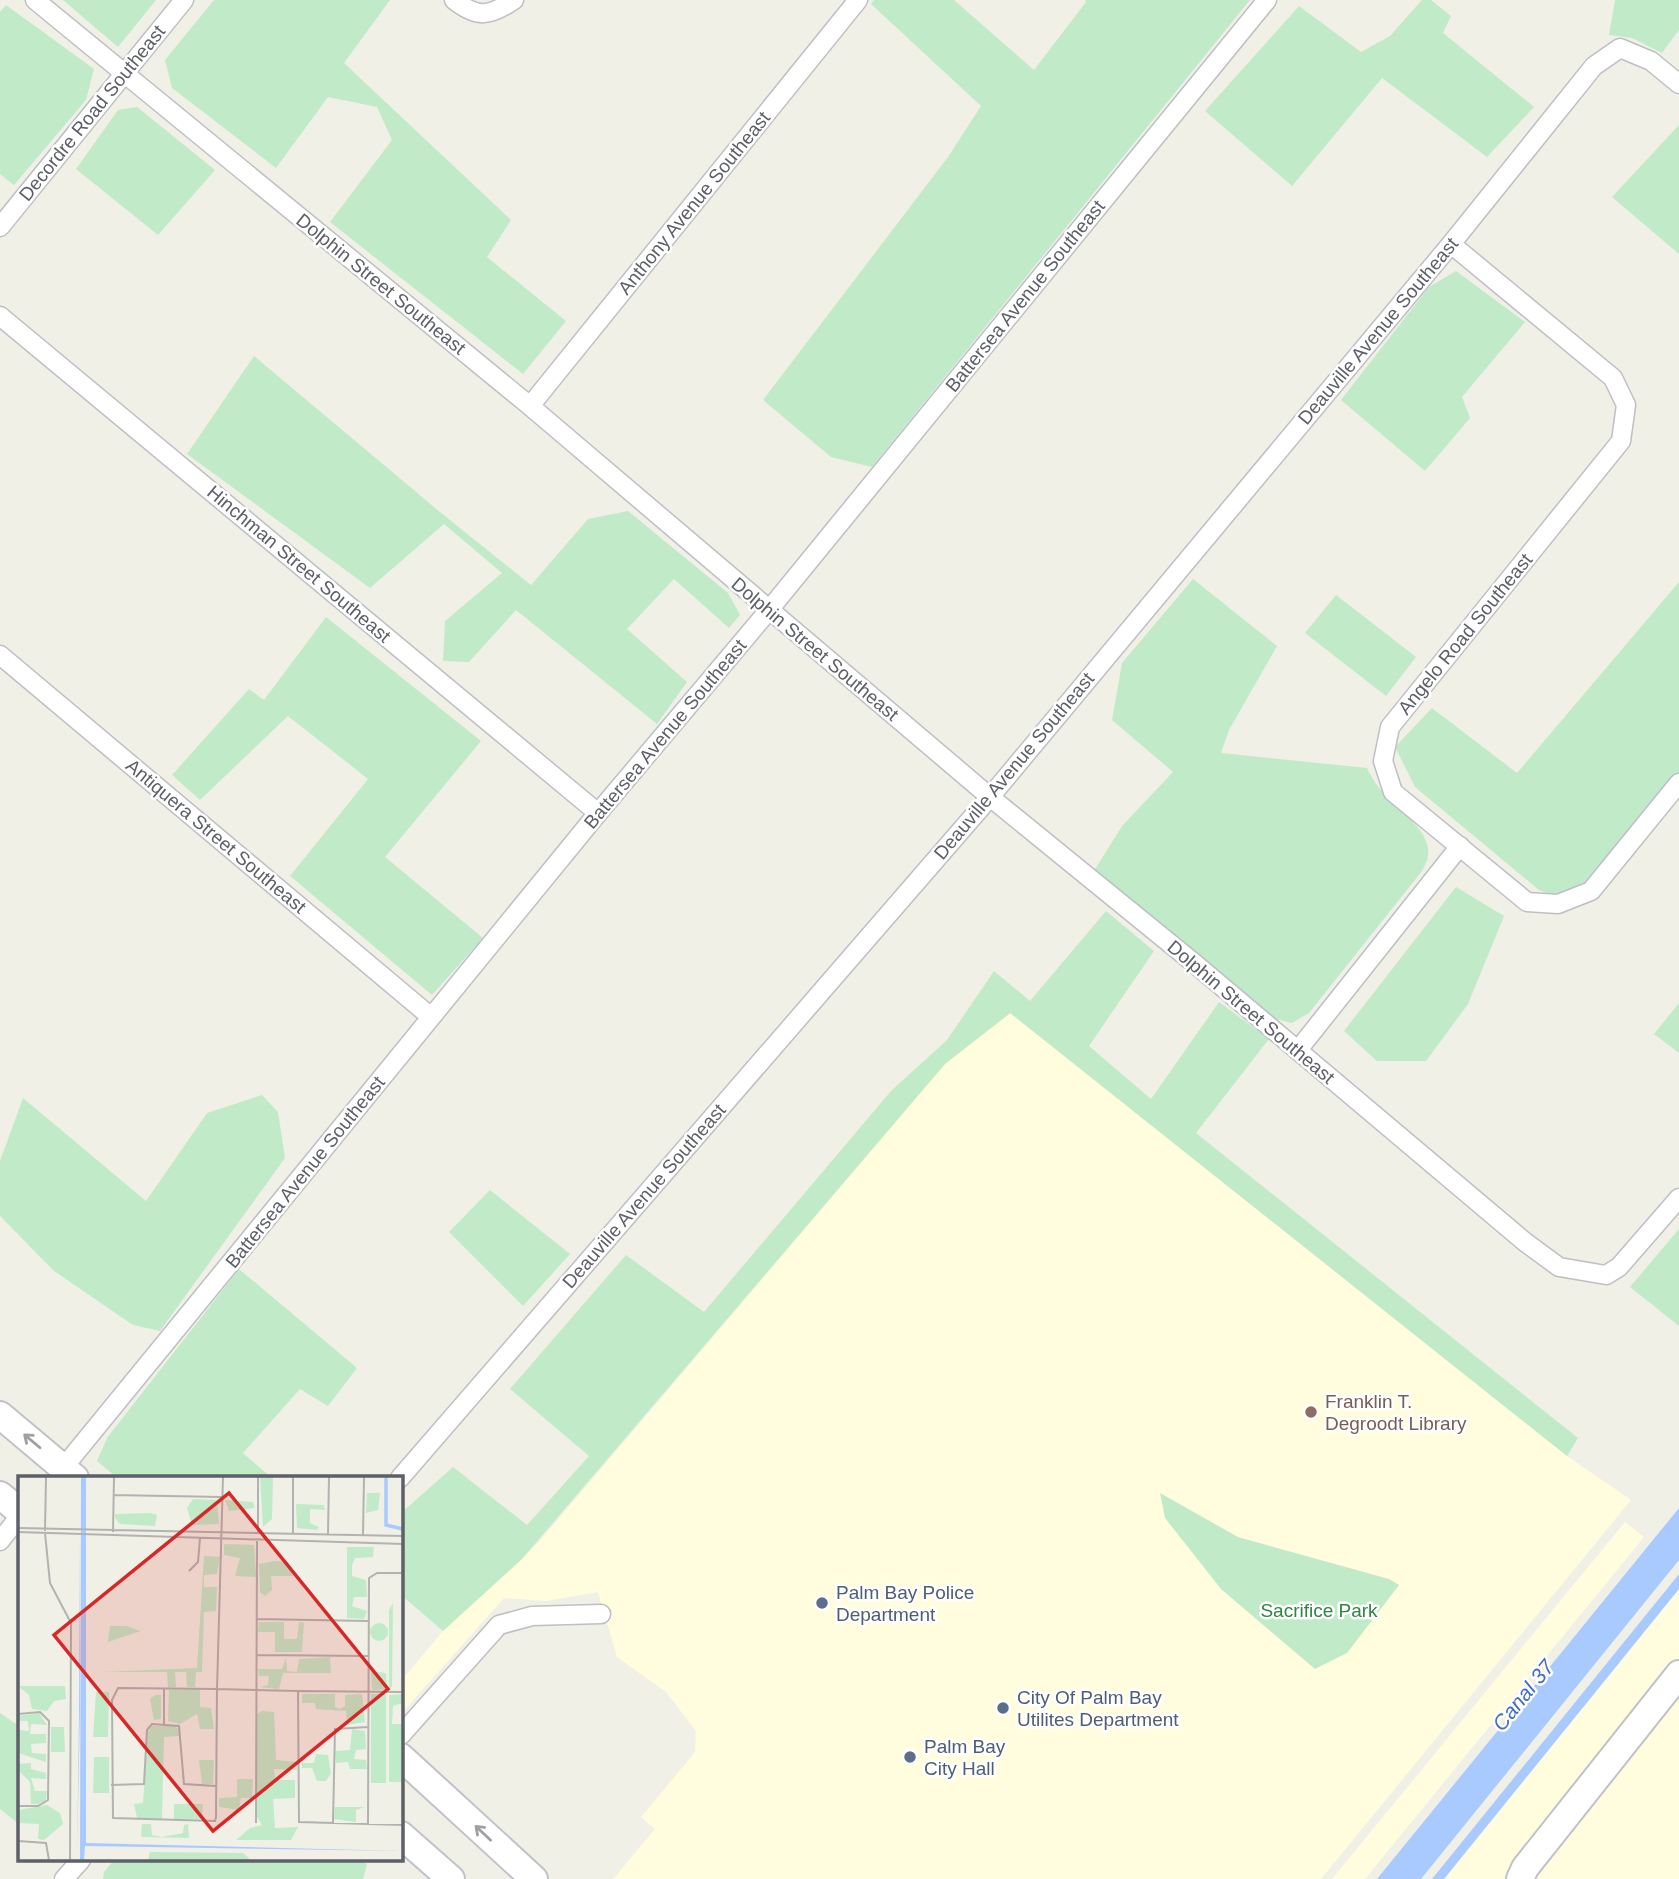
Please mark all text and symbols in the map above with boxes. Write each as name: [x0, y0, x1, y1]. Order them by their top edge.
street label: Decordre Road Southeast: [15, 20, 170, 205]
street label: Anthony Avenue Southeast: [614, 107, 775, 299]
street label: Battersea Avenue Southeast: [941, 195, 1109, 396]
street label: Dolphin Street Southeast: [292, 209, 470, 359]
street label: Deauville Avenue Southeast: [1294, 233, 1463, 429]
street label: Hinchman Street Southeast: [203, 481, 395, 647]
street label: Angelo Road Southeast: [1394, 549, 1537, 719]
street label: Dolphin Street Southeast: [727, 573, 903, 725]
street label: Battersea Avenue Southeast: [580, 635, 751, 833]
street label: Deauville Avenue Southeast: [930, 668, 1099, 864]
street label: Antiquera Street Southeast: [122, 755, 311, 918]
street label: Dolphin Street Southeast: [1163, 936, 1339, 1088]
street label: Battersea Avenue Southeast: [221, 1071, 389, 1272]
street label: Deauville Avenue Southeast: [558, 1099, 730, 1292]
place label: Franklin T. Degroodt Library: [1325, 1391, 1467, 1434]
marker: Franklin T. Degroodt Library: [1303, 1404, 1319, 1420]
one-way arrow: [23, 1434, 41, 1449]
inset map: [18, 1476, 402, 1862]
place label: Palm Bay Police Department: [836, 1582, 974, 1625]
marker: Palm Bay Police Department: [814, 1595, 830, 1611]
park label: Sacrifice Park: [1260, 1600, 1378, 1621]
water label: Canal 37: [1488, 1654, 1559, 1735]
place label: City Of Palm Bay Utilites Department: [1017, 1687, 1179, 1730]
marker: City Of Palm Bay Utilites Department: [995, 1700, 1011, 1716]
place label: Palm Bay City Hall: [924, 1736, 1006, 1779]
marker: Palm Bay City Hall: [902, 1749, 918, 1765]
one-way arrow: [475, 1824, 492, 1841]

